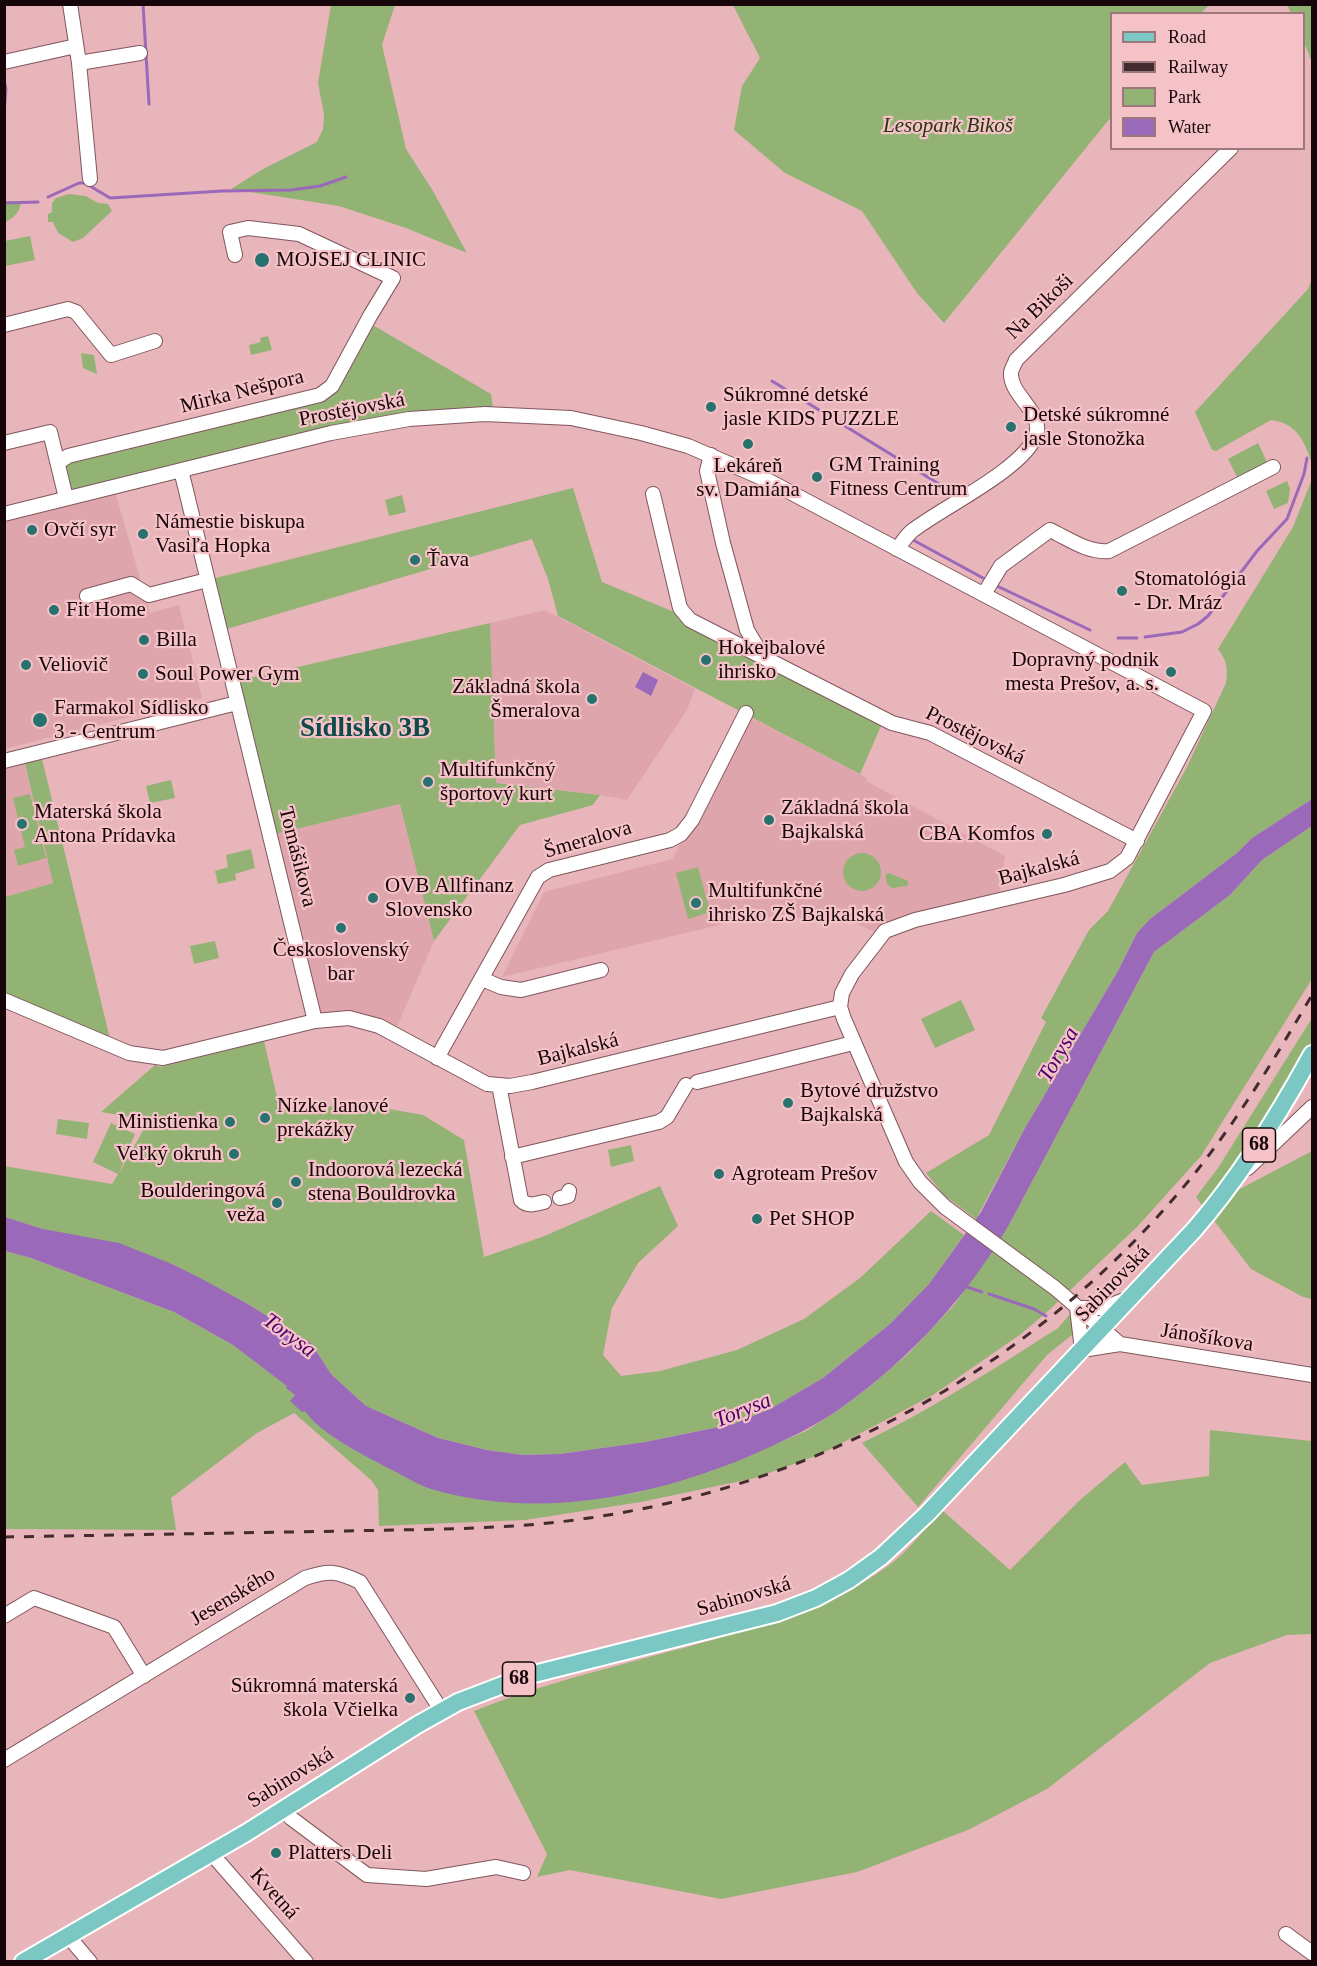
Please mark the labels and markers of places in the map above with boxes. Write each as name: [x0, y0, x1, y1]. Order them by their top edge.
place label: MOJSEJ CLINIC: [276, 247, 426, 273]
marker: MOJSEJ CLINIC: [253, 251, 271, 269]
place label: Súkromné detské jasle KIDS PUZZLE: [723, 382, 899, 432]
marker: Súkromné detské jasle KIDS PUZZLE: [704, 400, 718, 414]
place label: Detské súkromné jasle Stonožka: [1023, 402, 1169, 452]
marker: Detské súkromné jasle Stonožka: [1004, 420, 1018, 434]
marker: Lekáreň sv. Damiána: [741, 437, 755, 451]
place label: GM Training Fitness Centrum: [829, 452, 967, 502]
place label: Lekáreň sv. Damiána: [696, 453, 800, 503]
marker: GM Training Fitness Centrum: [810, 470, 824, 484]
place label: Námestie biskupa Vasiľa Hopka: [155, 509, 305, 559]
place label: Ovčí syr: [44, 517, 116, 543]
marker: Ovčí syr: [25, 523, 39, 537]
marker: Námestie biskupa Vasiľa Hopka: [136, 527, 150, 541]
place label: Ťava: [427, 547, 469, 573]
marker: Ťava: [408, 553, 422, 567]
place label: Stomatológia - Dr. Mráz: [1134, 566, 1246, 616]
marker: Stomatológia - Dr. Mráz: [1115, 584, 1129, 598]
place label: Fit Home: [66, 597, 146, 623]
marker: Fit Home: [47, 603, 61, 617]
place label: Billa: [156, 627, 197, 653]
marker: Billa: [137, 633, 151, 647]
place label: Hokejbalové ihrisko: [718, 635, 825, 685]
place label: Dopravný podnik mesta Prešov, a. s.: [1005, 647, 1159, 697]
place label: Veliovič: [38, 652, 108, 678]
marker: Hokejbalové ihrisko: [699, 653, 713, 667]
marker: Veliovič: [19, 658, 33, 672]
place label: Soul Power Gym: [155, 661, 300, 687]
marker: Dopravný podnik mesta Prešov, a. s.: [1164, 665, 1178, 679]
marker: Soul Power Gym: [136, 667, 150, 681]
place label: Základná škola Šmeralova: [452, 674, 580, 724]
marker: Základná škola Šmeralova: [585, 692, 599, 706]
place label: Farmakol Sídlisko 3 - Centrum: [54, 695, 209, 745]
marker: Farmakol Sídlisko 3 - Centrum: [31, 711, 49, 729]
place label: Multifunkčný športový kurt: [440, 757, 555, 807]
marker: Multifunkčný športový kurt: [421, 775, 435, 789]
place label: Základná škola Bajkalská: [781, 795, 909, 845]
place label: Materská škola Antona Prídavka: [34, 799, 176, 849]
marker: Základná škola Bajkalská: [762, 813, 776, 827]
marker: Materská škola Antona Prídavka: [15, 817, 29, 831]
place label: CBA Komfos: [919, 821, 1035, 847]
marker: CBA Komfos: [1040, 827, 1054, 841]
place label: OVB Allfinanz Slovensko: [385, 873, 514, 923]
place label: Multifunkčné ihrisko ZŠ Bajkalská: [708, 878, 884, 928]
marker: OVB Allfinanz Slovensko: [366, 891, 380, 905]
marker: Multifunkčné ihrisko ZŠ Bajkalská: [689, 896, 703, 910]
marker: Československý bar: [334, 921, 348, 935]
place label: Československý bar: [273, 937, 409, 987]
place label: Bytové družstvo Bajkalská: [800, 1078, 938, 1128]
place label: Nízke lanové prekážky: [277, 1093, 388, 1143]
marker: Bytové družstvo Bajkalská: [781, 1096, 795, 1110]
place label: Ministienka: [118, 1109, 218, 1135]
marker: Nízke lanové prekážky: [258, 1111, 272, 1125]
marker: Ministienka: [223, 1115, 237, 1129]
place label: Veľký okruh: [116, 1141, 222, 1167]
marker: Veľký okruh: [227, 1147, 241, 1161]
place label: Indoorová lezecká stena Bouldrovka: [308, 1157, 462, 1207]
place label: Agroteam Prešov: [731, 1161, 877, 1187]
marker: Agroteam Prešov: [712, 1167, 726, 1181]
marker: Indoorová lezecká stena Bouldrovka: [289, 1175, 303, 1189]
place label: Boulderingová veža: [140, 1178, 265, 1228]
marker: Boulderingová veža: [270, 1196, 284, 1210]
place label: Pet SHOP: [769, 1206, 855, 1232]
marker: Pet SHOP: [750, 1212, 764, 1226]
place label: Súkromná materská škola Včielka: [231, 1673, 398, 1723]
marker: Súkromná materská škola Včielka: [403, 1691, 417, 1705]
place label: Platters Deli: [288, 1840, 392, 1866]
marker: Platters Deli: [269, 1846, 283, 1860]

